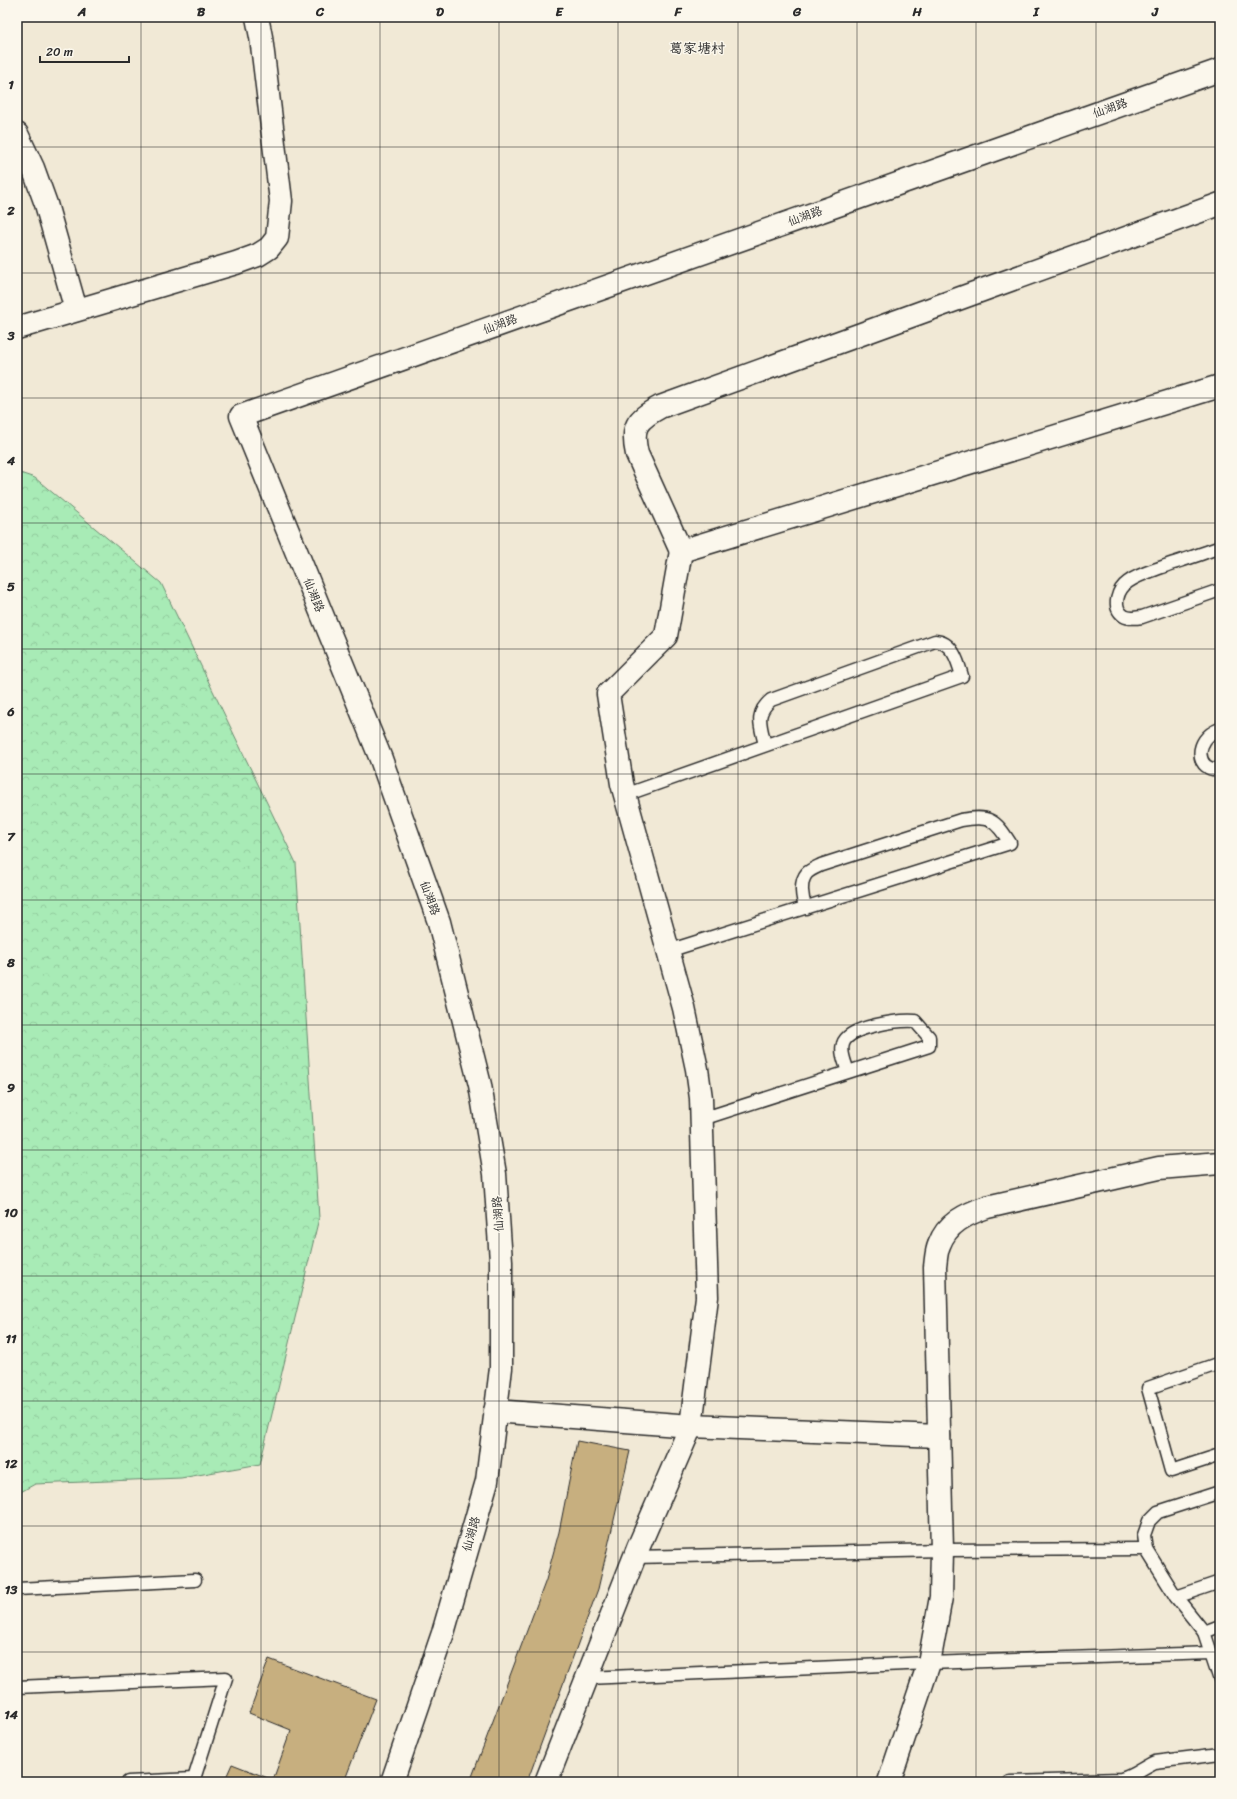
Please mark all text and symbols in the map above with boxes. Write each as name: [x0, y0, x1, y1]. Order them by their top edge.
text: A: [77, 0, 86, 23]
text: B: [197, 0, 206, 23]
text: C: [315, 0, 325, 23]
text: D: [436, 0, 444, 23]
text: E: [555, 0, 564, 23]
text: F: [673, 0, 682, 23]
text: G: [792, 0, 802, 23]
text: H: [911, 0, 922, 23]
text: I: [1032, 0, 1040, 23]
text: J: [1151, 0, 1159, 23]
district label: 葛家塘村: [669, 36, 725, 61]
scale bar: [40, 38, 129, 64]
text: 20 m: [46, 41, 73, 63]
text: 1: [8, 73, 14, 96]
street label: 仙湖路: [1089, 92, 1131, 124]
text: 2: [6, 199, 15, 222]
street label: 仙湖路: [784, 200, 826, 232]
street label: 仙湖路: [479, 308, 521, 340]
text: 3: [6, 324, 15, 347]
text: 4: [6, 449, 16, 472]
street label: 仙湖路: [297, 574, 331, 616]
text: 5: [7, 575, 15, 598]
text: 6: [6, 700, 15, 723]
text: 7: [7, 825, 16, 848]
street label: 仙湖路: [414, 877, 446, 919]
text: 8: [6, 951, 15, 974]
text: 9: [7, 1076, 15, 1099]
street label: 仙湖路: [486, 1195, 510, 1233]
text: 10: [4, 1201, 18, 1224]
text: 11: [5, 1327, 17, 1350]
text: 12: [4, 1452, 18, 1475]
street label: 仙湖路: [455, 1514, 487, 1554]
text: 13: [5, 1578, 18, 1601]
text: 14: [4, 1703, 19, 1726]

